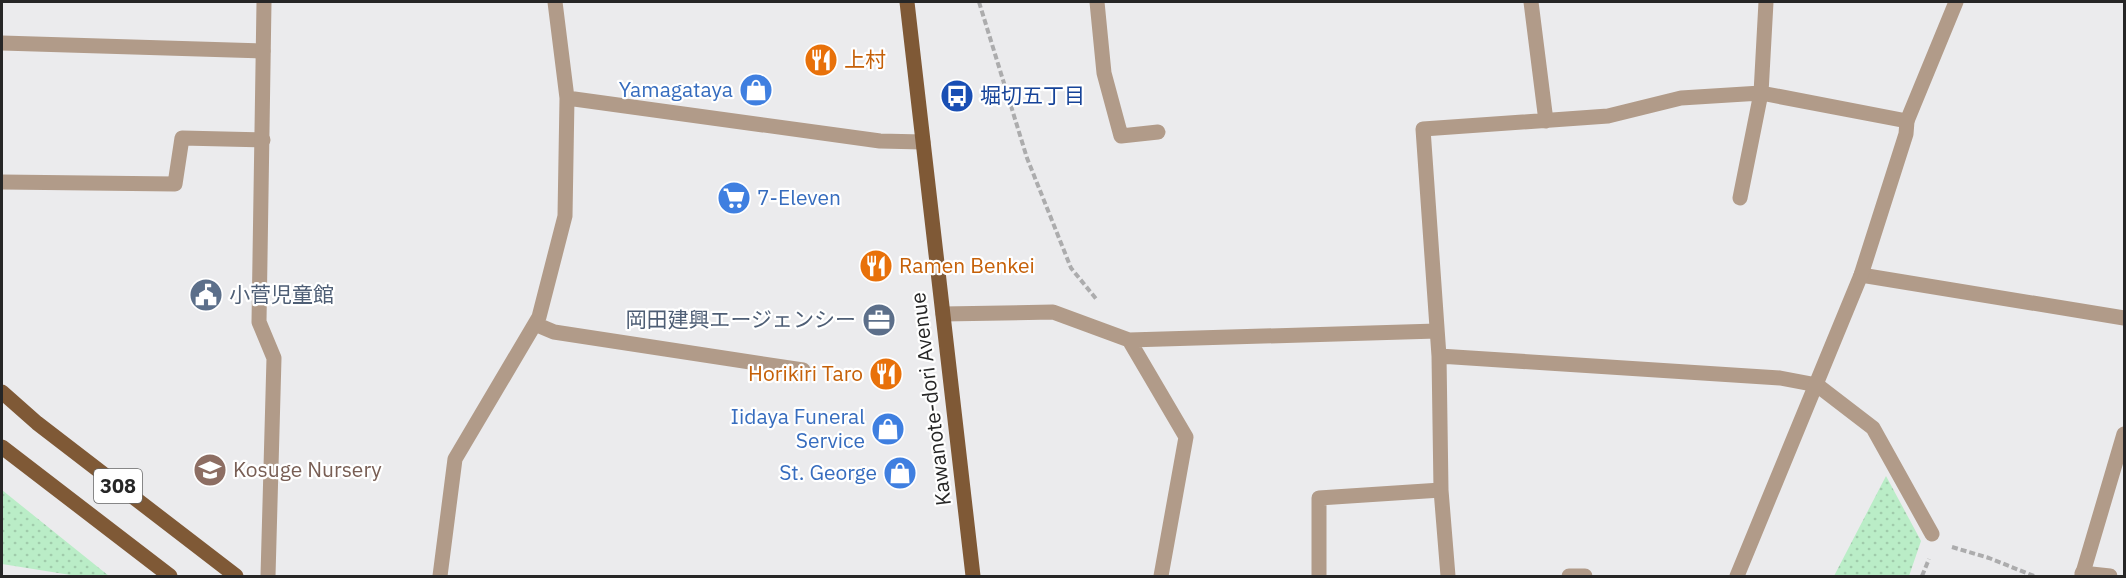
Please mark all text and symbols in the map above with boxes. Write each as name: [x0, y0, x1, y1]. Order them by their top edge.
restaurant icon: 上村: [803, 42, 839, 78]
place label: 上村: [844, 45, 886, 73]
shop icon: Yamagataya: [738, 72, 774, 108]
place label: Yamagataya: [619, 75, 733, 103]
bus stop icon: 堀切五丁目: [939, 78, 975, 114]
place label: 堀切五丁目: [980, 81, 1085, 109]
supermarket icon: 7-Eleven: [716, 180, 752, 216]
place label: 7-Eleven: [757, 183, 841, 211]
restaurant icon: Ramen Benkei: [858, 248, 894, 284]
place label: Ramen Benkei: [899, 251, 1035, 279]
public building icon: 小菅児童館: [188, 277, 224, 313]
place label: 小菅児童館: [229, 280, 334, 308]
street label: Kawanote-dori Avenue: [903, 291, 957, 507]
office icon: 岡田建興エージェンシー: [861, 302, 897, 338]
place label: 岡田建興エージェンシー: [625, 305, 856, 333]
restaurant icon: Horikiri Taro: [868, 356, 904, 392]
place label: Horikiri Taro: [748, 359, 863, 387]
place label: Iidaya Funeral Service: [731, 402, 865, 454]
shop icon: Iidaya Funeral Service: [870, 411, 906, 447]
school or university icon: Kosuge Nursery: [192, 452, 228, 488]
place label: Kosuge Nursery: [233, 455, 382, 483]
shop icon: St. George: [882, 455, 918, 491]
place label: St. George: [779, 458, 877, 486]
road number: 308: [94, 469, 142, 503]

